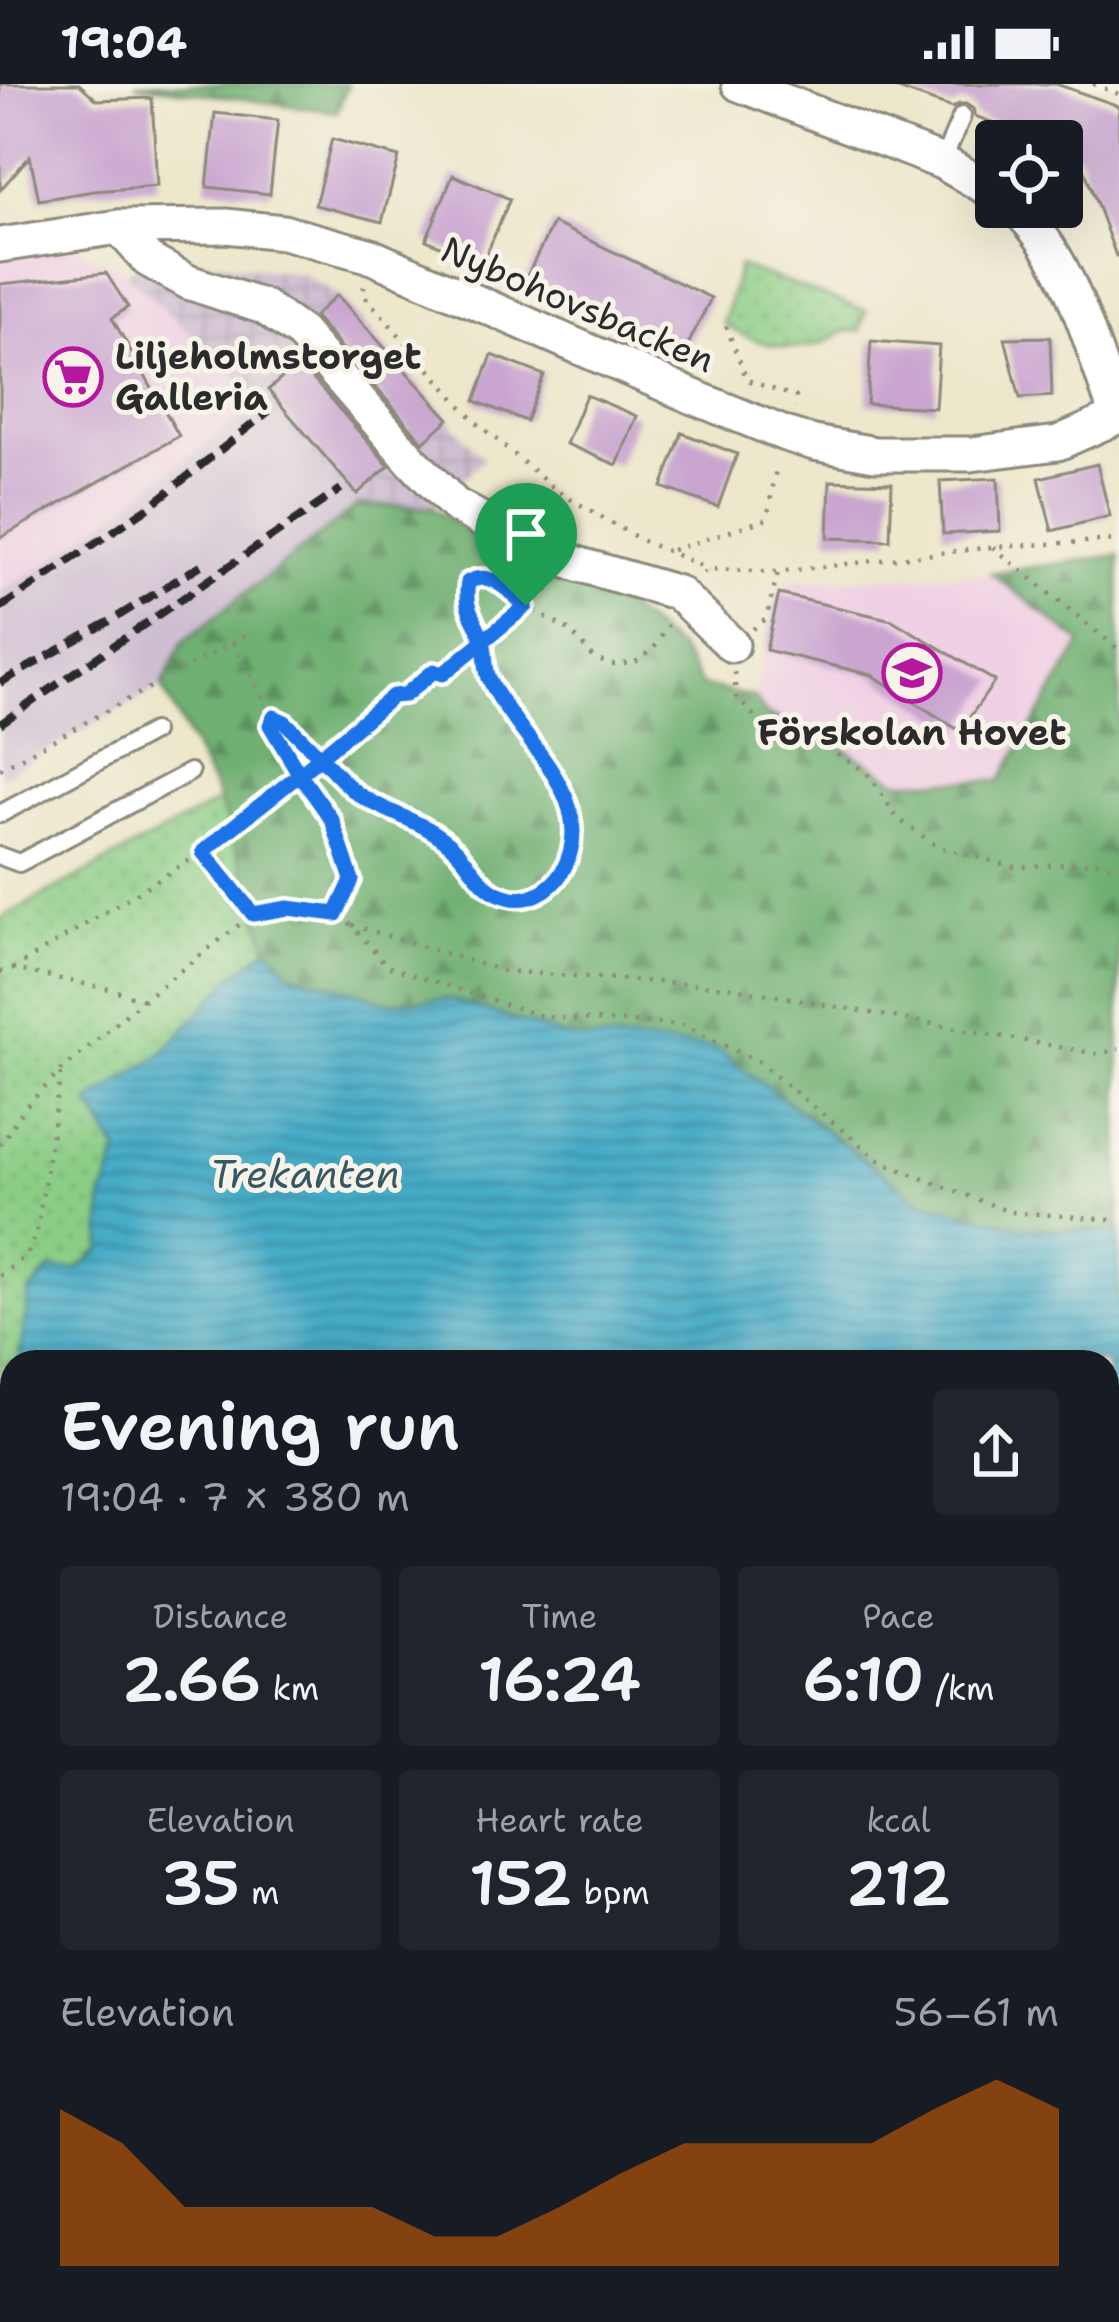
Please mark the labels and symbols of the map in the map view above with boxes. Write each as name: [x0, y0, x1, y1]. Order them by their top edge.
street label: Nybohovsbacken: [434, 225, 722, 384]
place label: Liljeholmstorget Galleria: [115, 332, 422, 422]
supermarket icon: Liljeholmstorget Galleria: [42, 346, 104, 408]
pin: [475, 483, 577, 606]
school or university icon: Förskolan Hovet: [881, 642, 943, 704]
place label: Förskolan Hovet: [757, 708, 1067, 757]
water label: Trekanten: [210, 1148, 400, 1200]

